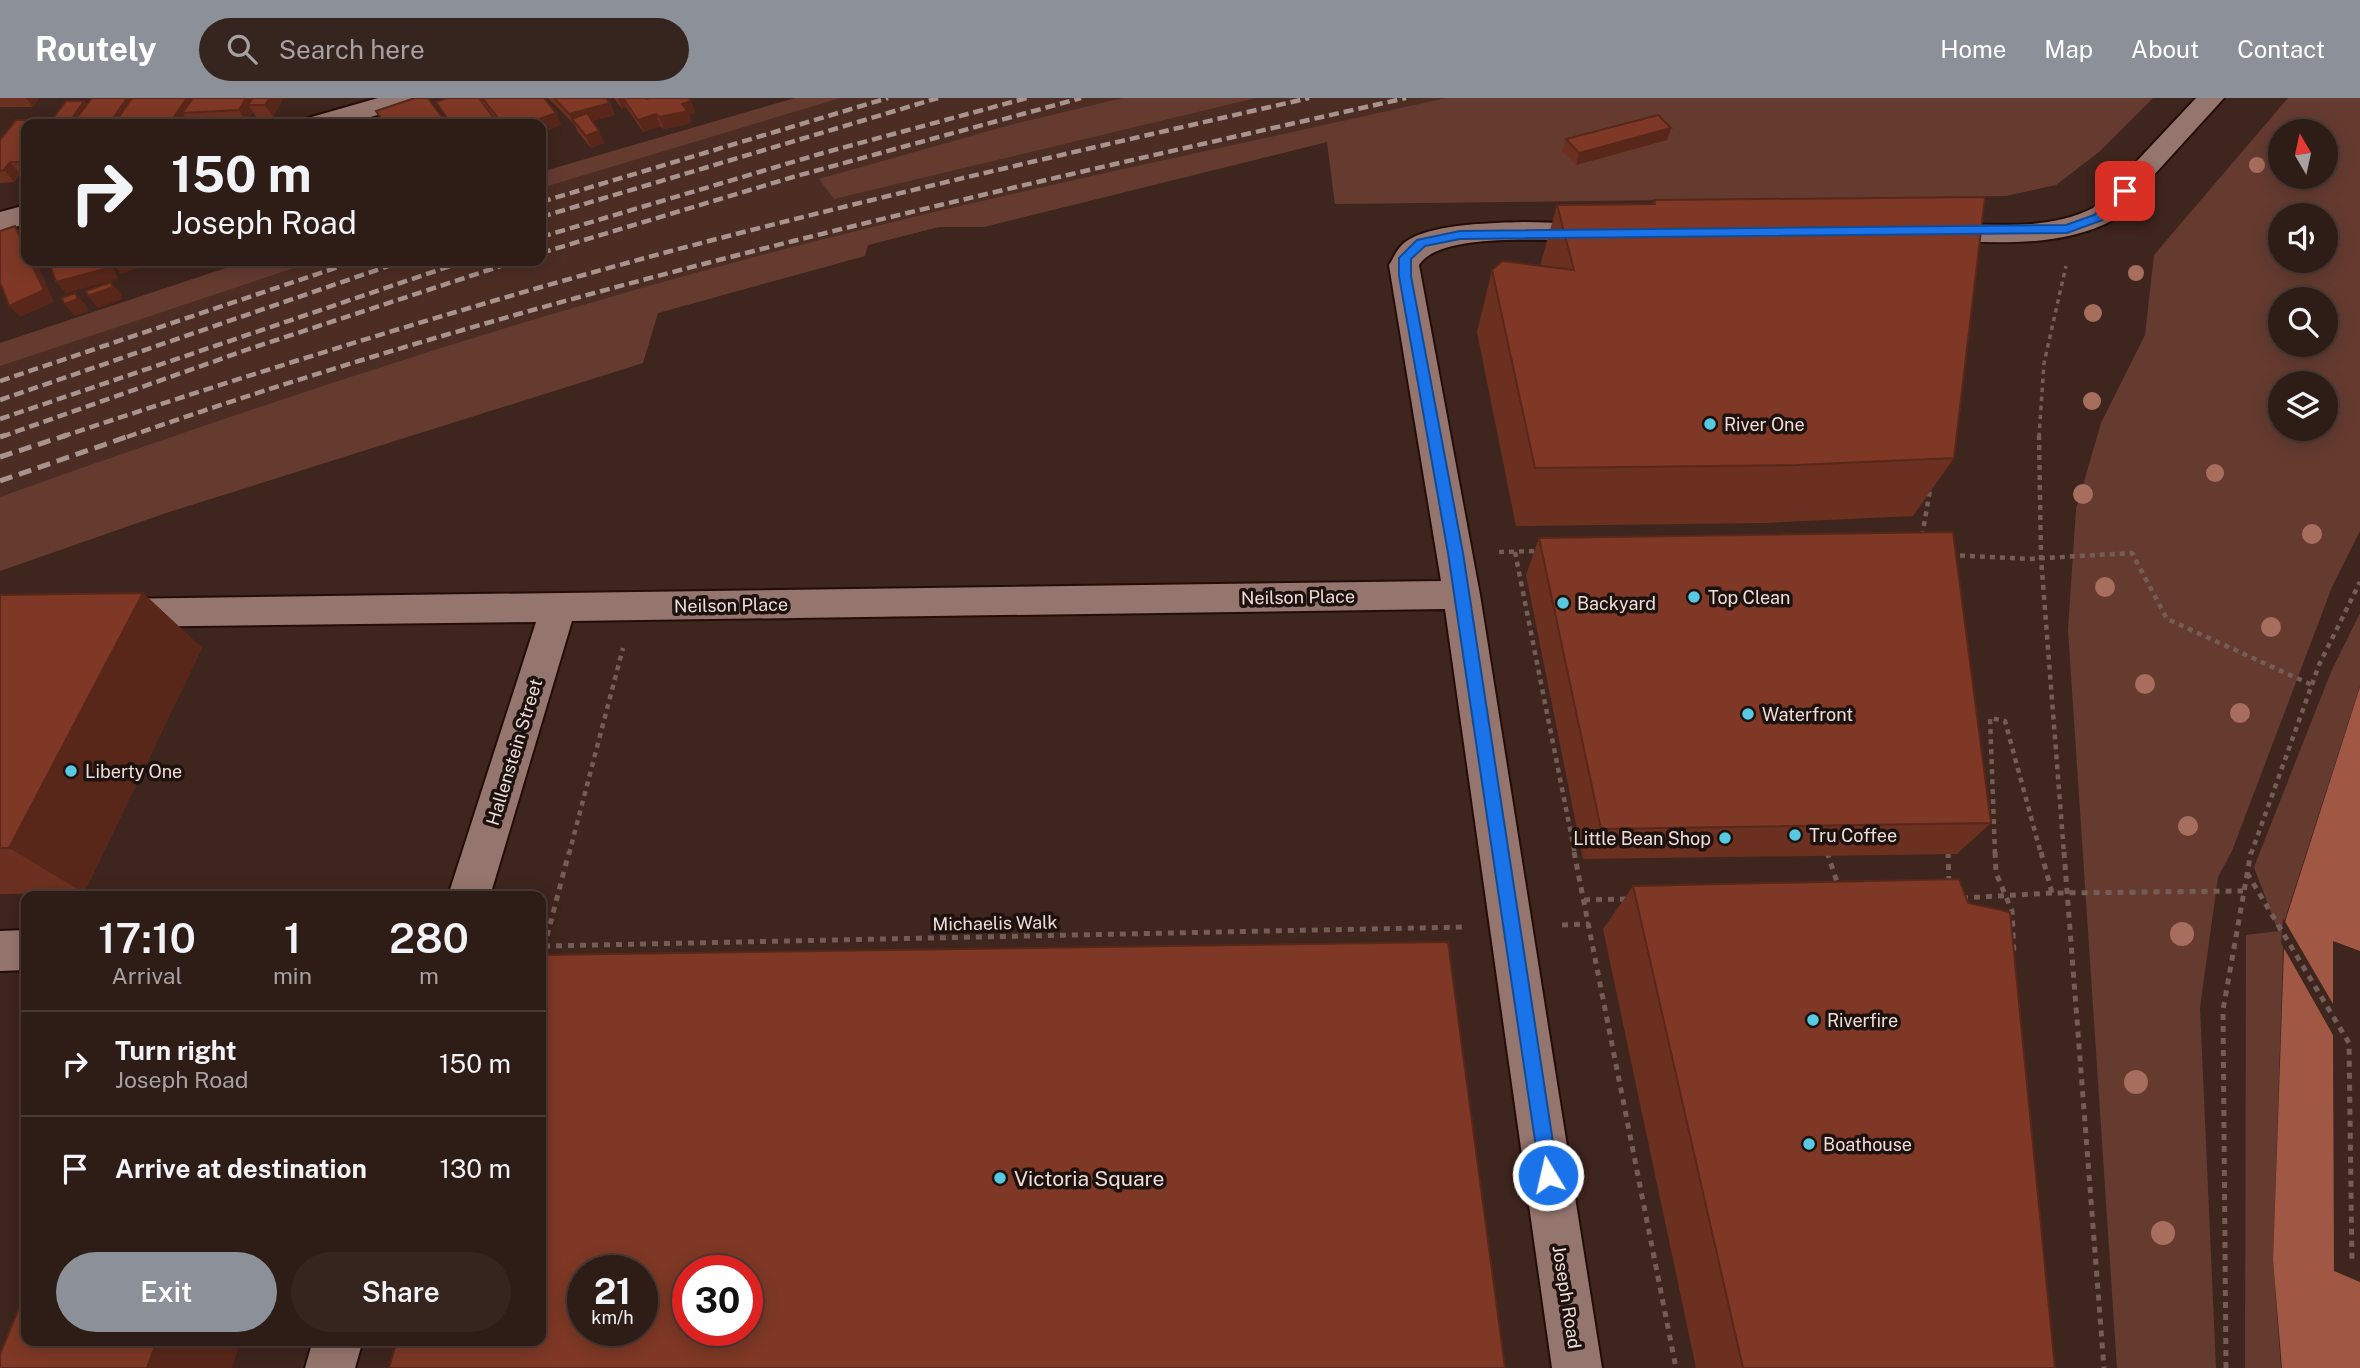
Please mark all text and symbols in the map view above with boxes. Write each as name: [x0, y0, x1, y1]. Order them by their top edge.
search box: [199, 18, 689, 81]
text: Routely: [35, 30, 157, 68]
icon: search: [223, 30, 261, 68]
text: Search here: [279, 34, 425, 65]
text: Home: [1940, 35, 2006, 63]
text: Map: [2044, 35, 2093, 63]
text: About: [2131, 35, 2199, 63]
text: Contact: [2237, 35, 2325, 63]
north arrow: [2268, 119, 2338, 189]
map controls: [2268, 119, 2338, 441]
text: 150 m: [171, 145, 312, 203]
icon: right: [56, 147, 147, 238]
pin: [2095, 161, 2155, 221]
icon: arrive: [2106, 172, 2144, 210]
button: sound: [2268, 203, 2338, 273]
text: Joseph Road: [171, 204, 357, 241]
button: search: [2268, 287, 2338, 357]
button: layers: [2268, 371, 2338, 441]
place label: River One: [1724, 414, 1805, 435]
marker: River One: [1702, 416, 1718, 432]
street label: Neilson Place: [1241, 586, 1355, 608]
place label: Top Clean: [1708, 587, 1790, 608]
marker: Top Clean: [1686, 589, 1702, 605]
place label: Backyard: [1577, 593, 1656, 614]
street label: Neilson Place: [674, 594, 788, 616]
marker: Backyard: [1555, 595, 1571, 611]
street label: Hallenstein Street: [482, 676, 546, 828]
place label: Waterfront: [1762, 704, 1853, 725]
marker: Waterfront: [1740, 706, 1756, 722]
place label: Liberty One: [85, 761, 182, 782]
marker: Liberty One: [63, 763, 79, 779]
place label: Tru Coffee: [1809, 825, 1897, 846]
marker: Tru Coffee: [1787, 827, 1803, 843]
place label: Little Bean Shop: [1573, 828, 1711, 849]
marker: Little Bean Shop: [1717, 830, 1733, 846]
street label: Michaelis Walk: [932, 911, 1058, 935]
text: 17:10: [98, 913, 196, 962]
text: 1: [284, 913, 301, 962]
text: 280: [389, 913, 469, 962]
text: Arrival: [111, 962, 182, 989]
text: min: [273, 962, 312, 989]
text: m: [419, 962, 439, 989]
place label: Riverfire: [1827, 1010, 1898, 1031]
marker: Riverfire: [1805, 1012, 1821, 1028]
text: Turn right: [115, 1035, 237, 1066]
icon: right: [56, 1045, 94, 1083]
text: 150 m: [439, 1048, 511, 1079]
text: Joseph Road: [115, 1066, 249, 1093]
place label: Boathouse: [1823, 1134, 1912, 1155]
marker: Boathouse: [1801, 1136, 1817, 1152]
position arrow: [1511, 1138, 1585, 1212]
icon: arrive: [56, 1150, 94, 1188]
text: Arrive at destination: [115, 1153, 367, 1184]
text: 130 m: [439, 1153, 511, 1184]
place label: Victoria Square: [1014, 1166, 1164, 1191]
marker: Victoria Square: [992, 1170, 1008, 1186]
street label: Joseph Road: [1548, 1244, 1586, 1350]
button: Exit: [56, 1252, 277, 1332]
button: Share: [291, 1252, 511, 1332]
speed limit sign: 30: [672, 1255, 763, 1346]
text: 21: [594, 1271, 631, 1312]
text: km/h: [591, 1307, 634, 1328]

